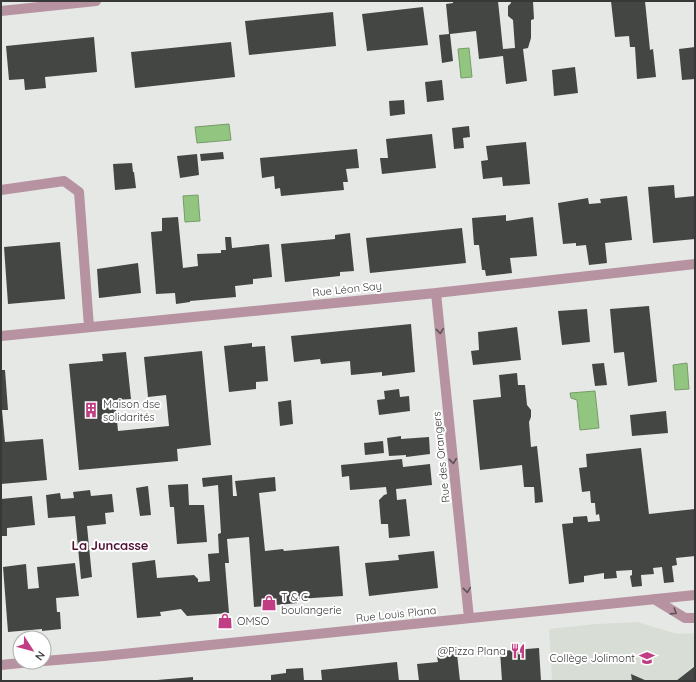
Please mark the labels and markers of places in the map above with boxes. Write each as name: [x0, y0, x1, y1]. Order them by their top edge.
place label: Maison dse solidarités: [103, 397, 160, 424]
building icon: Maison dse solidarités: [82, 401, 100, 419]
place label: T & C boulangerie: [281, 590, 342, 617]
shop icon: T & C boulangerie: [260, 594, 278, 612]
shop icon: OMSO: [216, 612, 234, 630]
place label: OMSO: [237, 614, 269, 628]
restaurant icon: @Pizza Plana: [509, 642, 527, 660]
place label: @Pizza Plana: [437, 644, 506, 658]
school or university icon: Collège Jolimont: [638, 649, 656, 667]
place label: Collège Jolimont: [550, 651, 635, 665]

